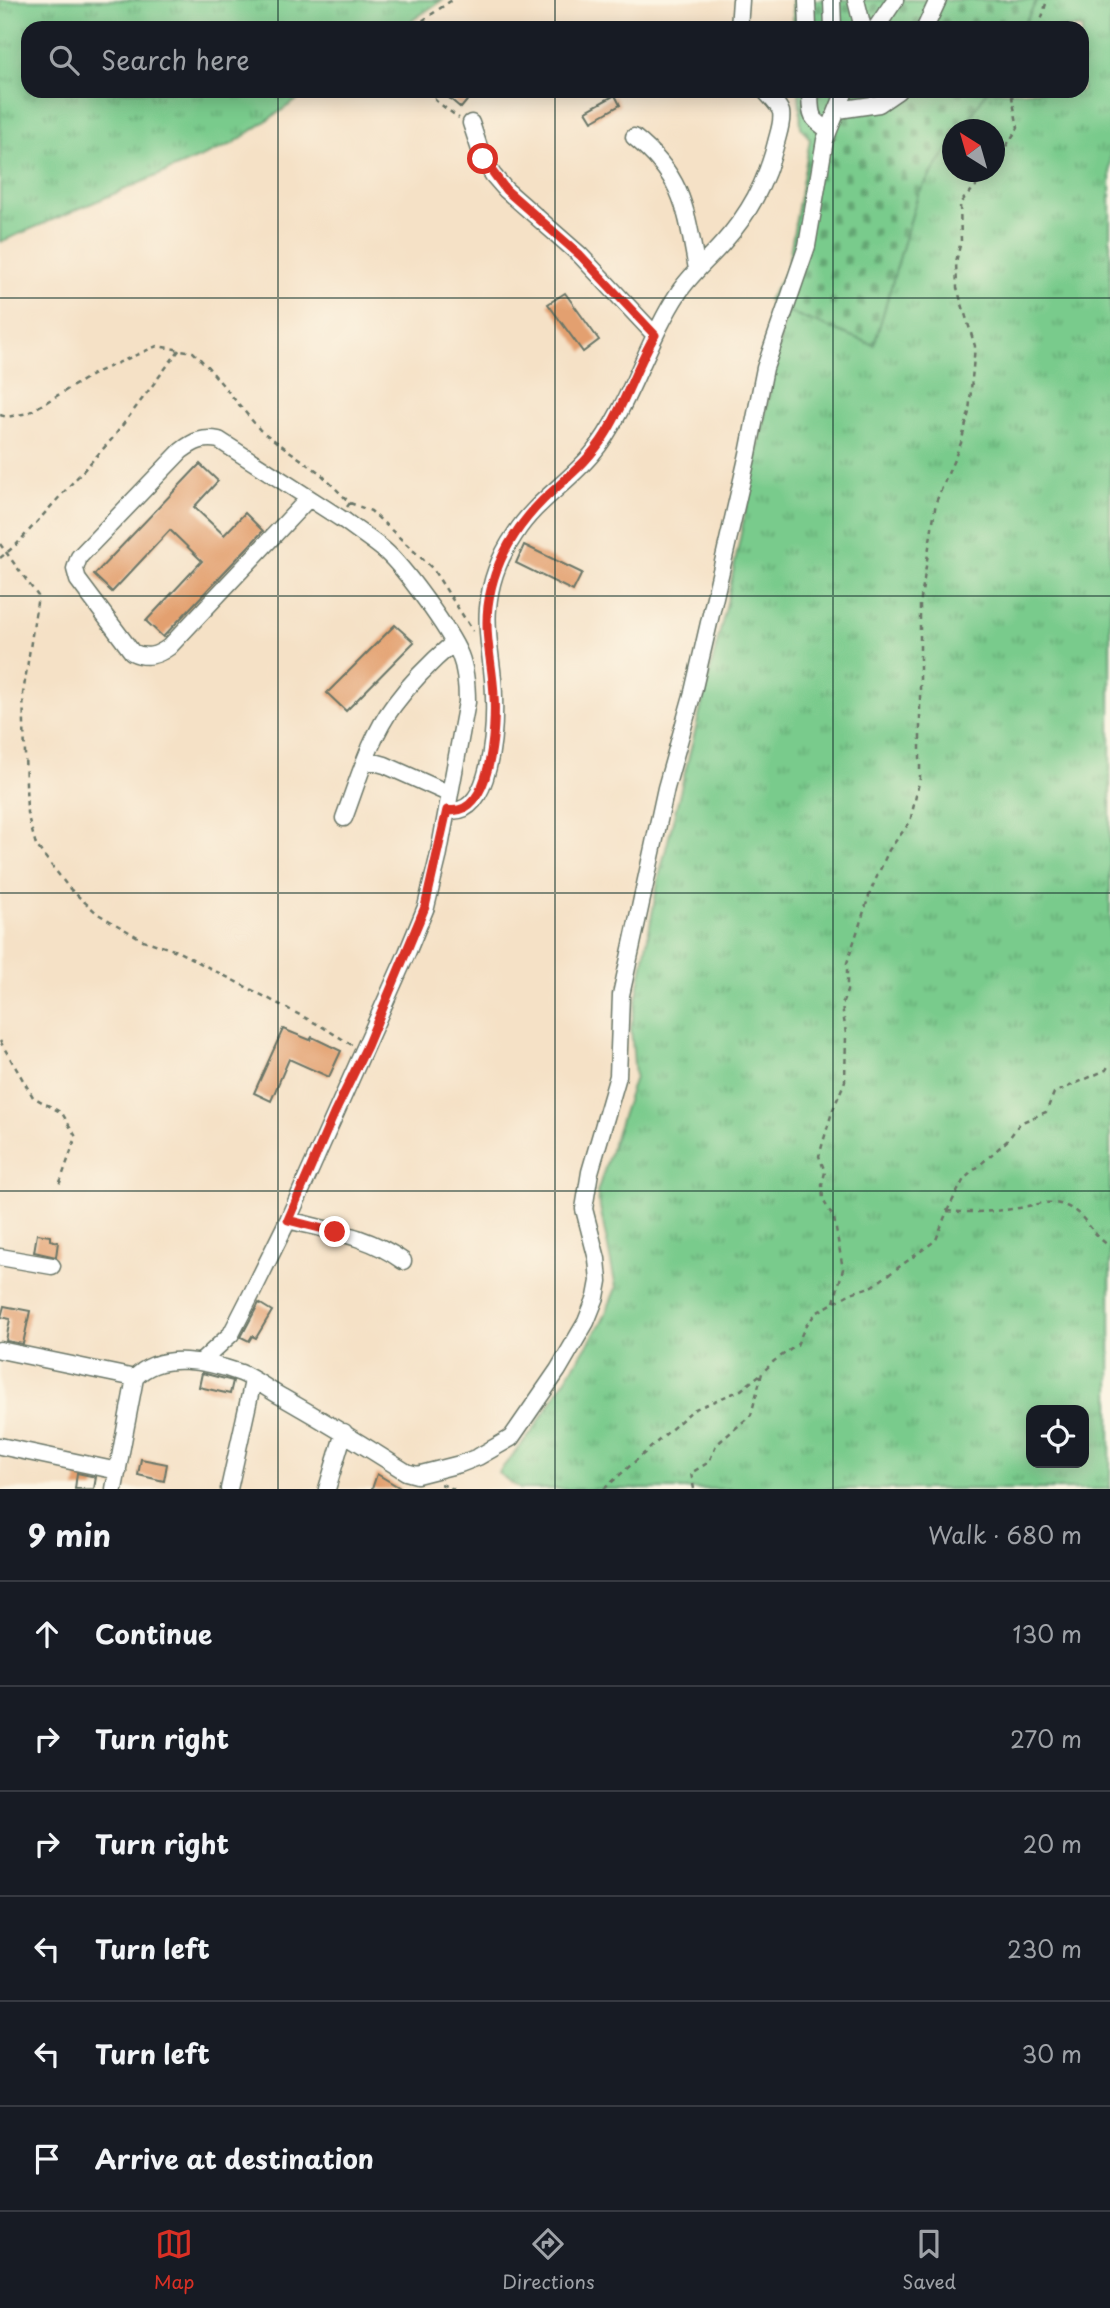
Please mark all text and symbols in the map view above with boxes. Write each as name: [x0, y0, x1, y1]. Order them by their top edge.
search box: [21, 21, 1089, 98]
text: Search here: [101, 40, 250, 79]
icon: search: [45, 41, 83, 79]
north arrow: [942, 119, 1005, 182]
route start: [467, 143, 498, 174]
route end: [319, 1216, 350, 1247]
map controls: [1026, 1405, 1089, 1468]
button: locate: [1026, 1405, 1089, 1468]
text: 9 min: [28, 1512, 111, 1557]
text: Walk · 680 m: [928, 1517, 1082, 1552]
text: Continue: [95, 1614, 212, 1653]
icon: ahead: [28, 1615, 66, 1653]
text: 130 m: [1012, 1616, 1082, 1651]
text: Turn right: [95, 1719, 229, 1758]
icon: right: [28, 1720, 66, 1758]
text: 270 m: [1010, 1721, 1082, 1756]
text: Turn right: [95, 1824, 229, 1863]
icon: right: [28, 1825, 66, 1863]
text: 20 m: [1023, 1826, 1082, 1861]
text: Turn left: [95, 1929, 210, 1968]
icon: left: [28, 1930, 66, 1968]
text: 230 m: [1007, 1931, 1082, 1966]
text: Turn left: [95, 2034, 210, 2073]
icon: left: [28, 2035, 66, 2073]
text: 30 m: [1021, 2036, 1082, 2071]
text: Arrive at destination: [95, 2139, 374, 2178]
icon: arrive: [28, 2140, 66, 2178]
tab: Map: [154, 2225, 194, 2295]
tab: Directions: [502, 2225, 595, 2295]
tab: Saved: [902, 2225, 956, 2295]

